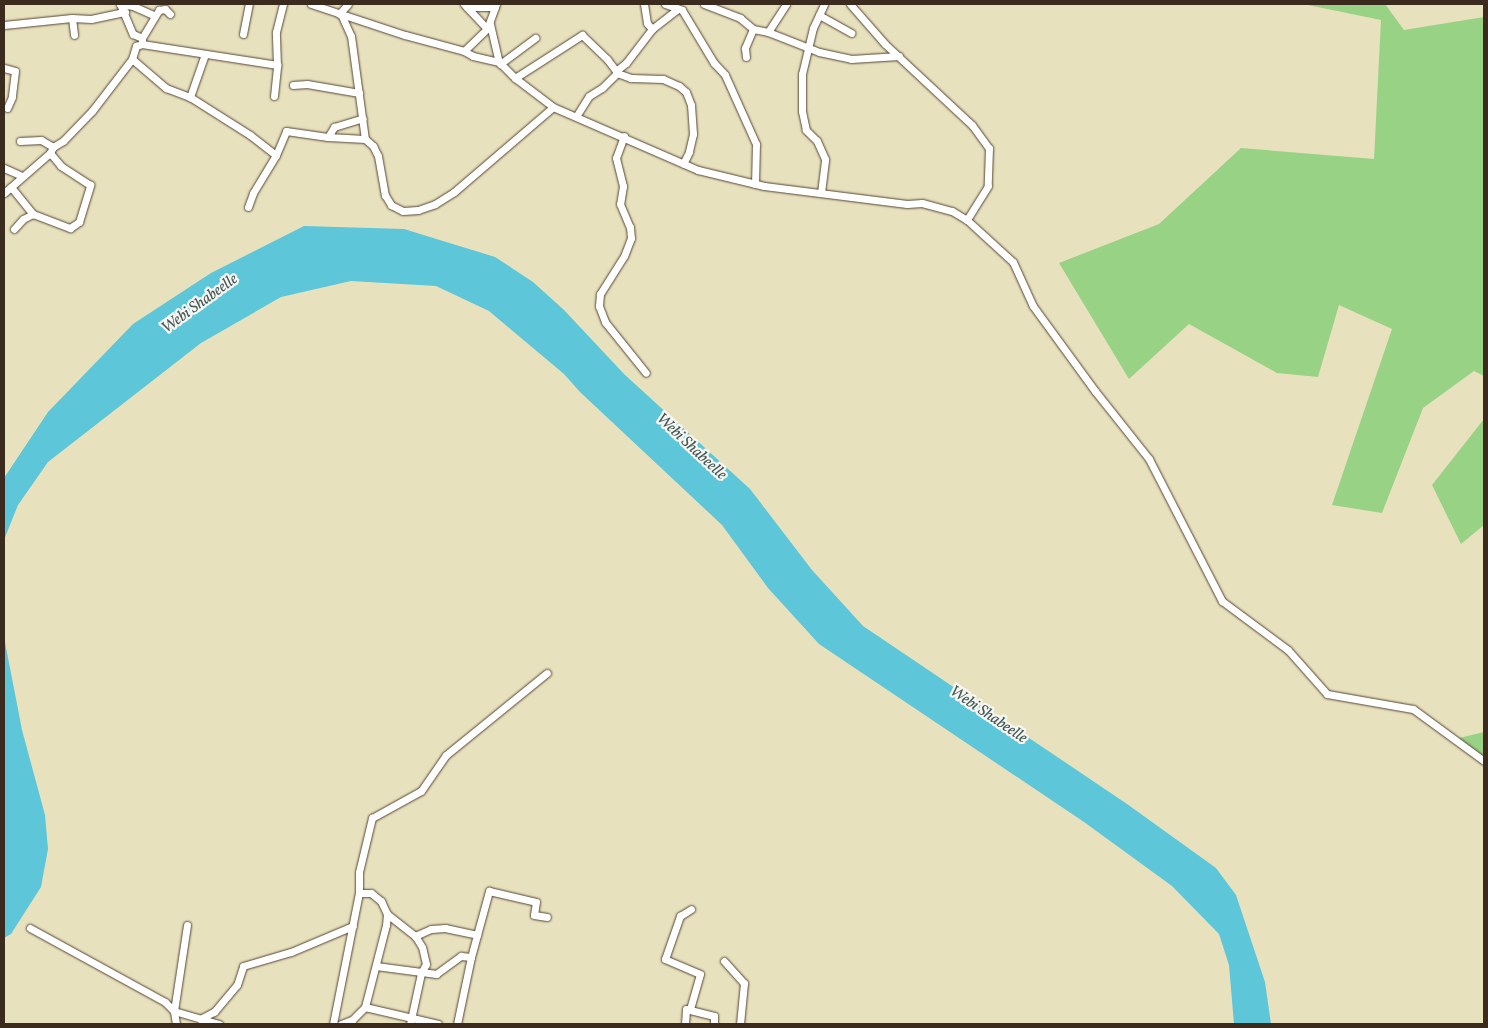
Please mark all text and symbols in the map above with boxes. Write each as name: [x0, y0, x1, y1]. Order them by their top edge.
water label: Webi Shabeelle: [158, 270, 242, 338]
water label: Webi Shabeelle: [652, 409, 730, 485]
water label: Webi Shabeelle: [946, 682, 1030, 748]

